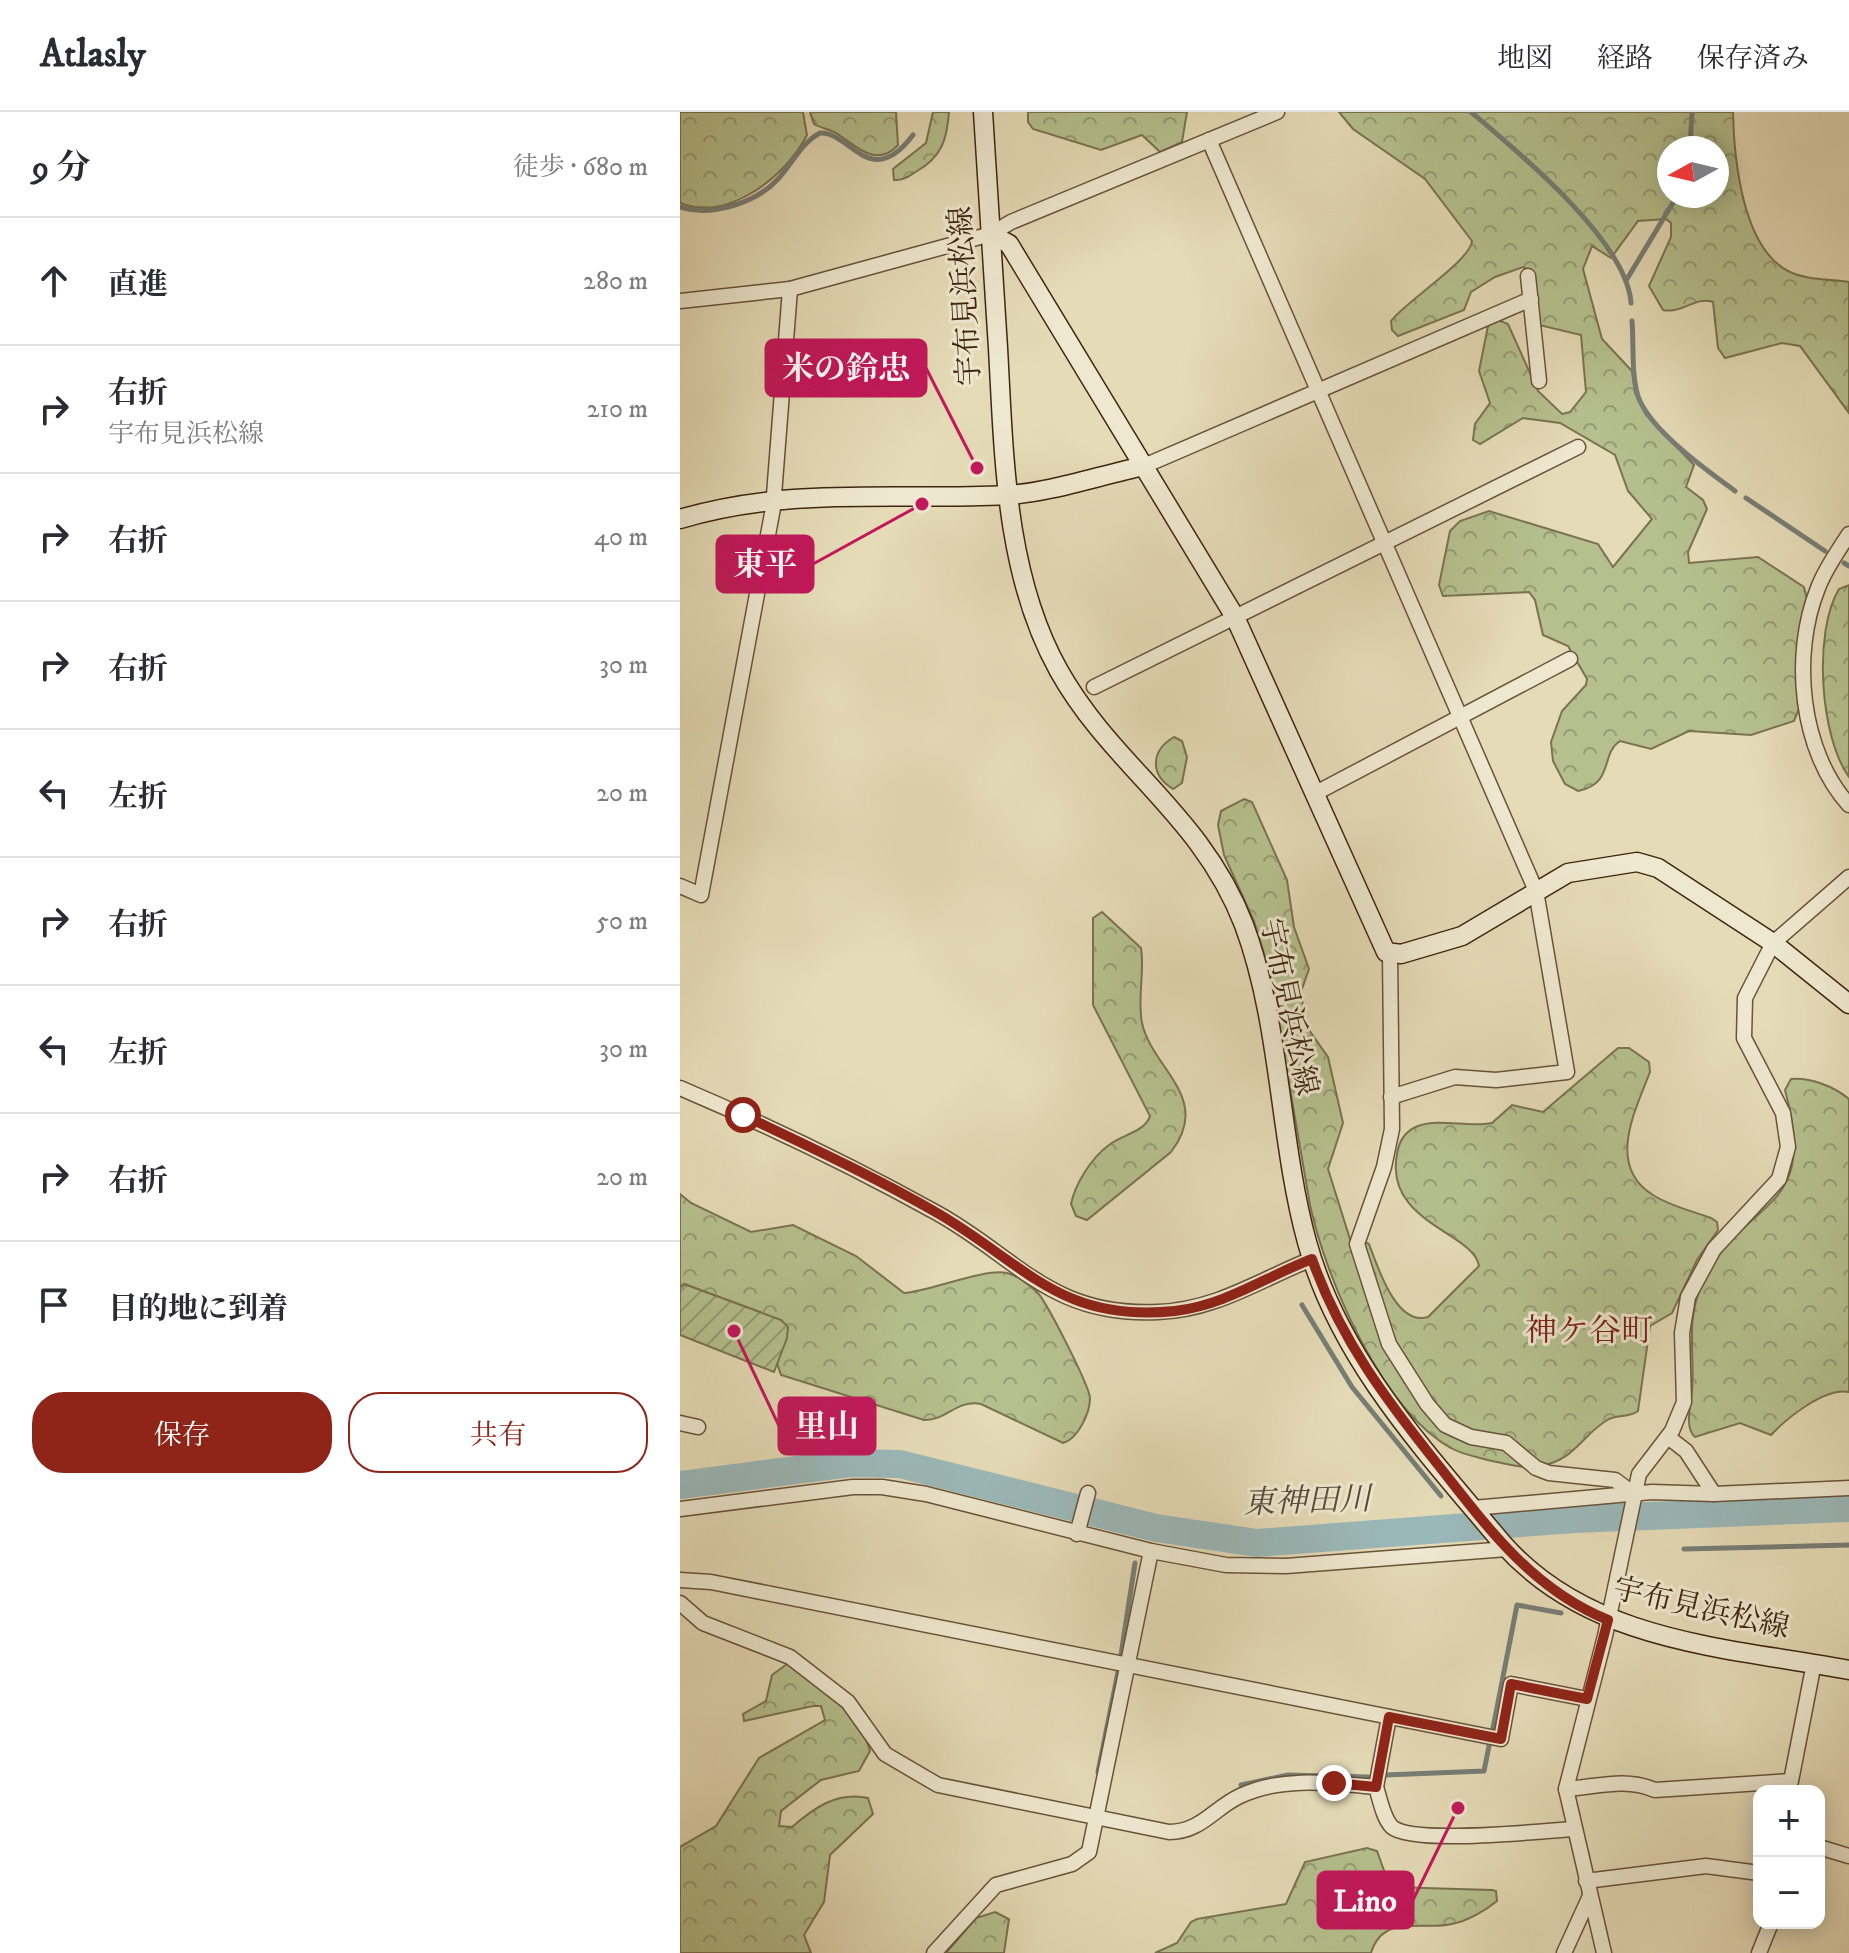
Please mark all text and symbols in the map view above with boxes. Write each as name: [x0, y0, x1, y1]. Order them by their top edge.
text: Atlasly: [40, 31, 146, 79]
text: 地図: [1497, 41, 1553, 76]
text: 経路: [1597, 41, 1653, 76]
text: 保存済み: [1697, 41, 1809, 76]
north arrow: [1657, 136, 1729, 208]
text: 9 分: [32, 147, 90, 189]
text: 徒歩 · 680 m: [513, 151, 648, 184]
street label: 宇布見浜松線: [943, 205, 989, 387]
icon: ahead: [32, 259, 76, 303]
text: 280 m: [583, 265, 648, 298]
text: 直進: [108, 267, 168, 304]
callout: 米の鈴忠: [766, 340, 926, 396]
text: 米の鈴忠: [782, 350, 910, 390]
text: 右折: [108, 375, 168, 412]
icon: right: [32, 387, 76, 431]
text: 210 m: [587, 393, 648, 426]
text: 宇布見浜松線: [108, 418, 264, 451]
icon: right: [32, 515, 76, 559]
text: 40 m: [594, 521, 648, 554]
text: 右折: [108, 523, 168, 560]
callout: 東平: [717, 536, 813, 592]
text: 東平: [733, 546, 797, 586]
icon: right: [32, 643, 76, 687]
text: 30 m: [599, 649, 648, 682]
text: 右折: [108, 651, 168, 688]
icon: left: [32, 771, 76, 815]
text: 20 m: [596, 777, 648, 810]
text: 左折: [108, 779, 168, 816]
icon: right: [32, 899, 76, 943]
text: 50 m: [596, 905, 648, 938]
text: 右折: [108, 907, 168, 944]
street label: 宇布見浜松線: [1251, 915, 1325, 1099]
icon: left: [32, 1027, 76, 1071]
text: 30 m: [599, 1033, 648, 1066]
text: 左折: [108, 1035, 168, 1072]
route start: [725, 1097, 761, 1133]
icon: right: [32, 1155, 76, 1199]
text: 20 m: [596, 1161, 648, 1194]
text: 右折: [108, 1163, 168, 1200]
icon: arrive: [32, 1283, 76, 1327]
text: 目的地に到着: [108, 1291, 288, 1328]
district label: 神ケ谷町: [1525, 1312, 1653, 1352]
button: 保存: [32, 1392, 332, 1473]
button: 共有: [348, 1392, 648, 1473]
callout: 里山: [779, 1398, 875, 1454]
text: 里山: [795, 1408, 859, 1448]
water label: 東神田川: [1242, 1480, 1375, 1524]
street label: 宇布見浜松線: [1609, 1571, 1793, 1647]
route end: [1316, 1765, 1352, 1801]
map controls: [1753, 1785, 1825, 1929]
button: +: [1753, 1785, 1825, 1857]
button: −: [1753, 1857, 1825, 1929]
callout: Lino: [1318, 1872, 1413, 1928]
text: Lino: [1333, 1882, 1397, 1922]

